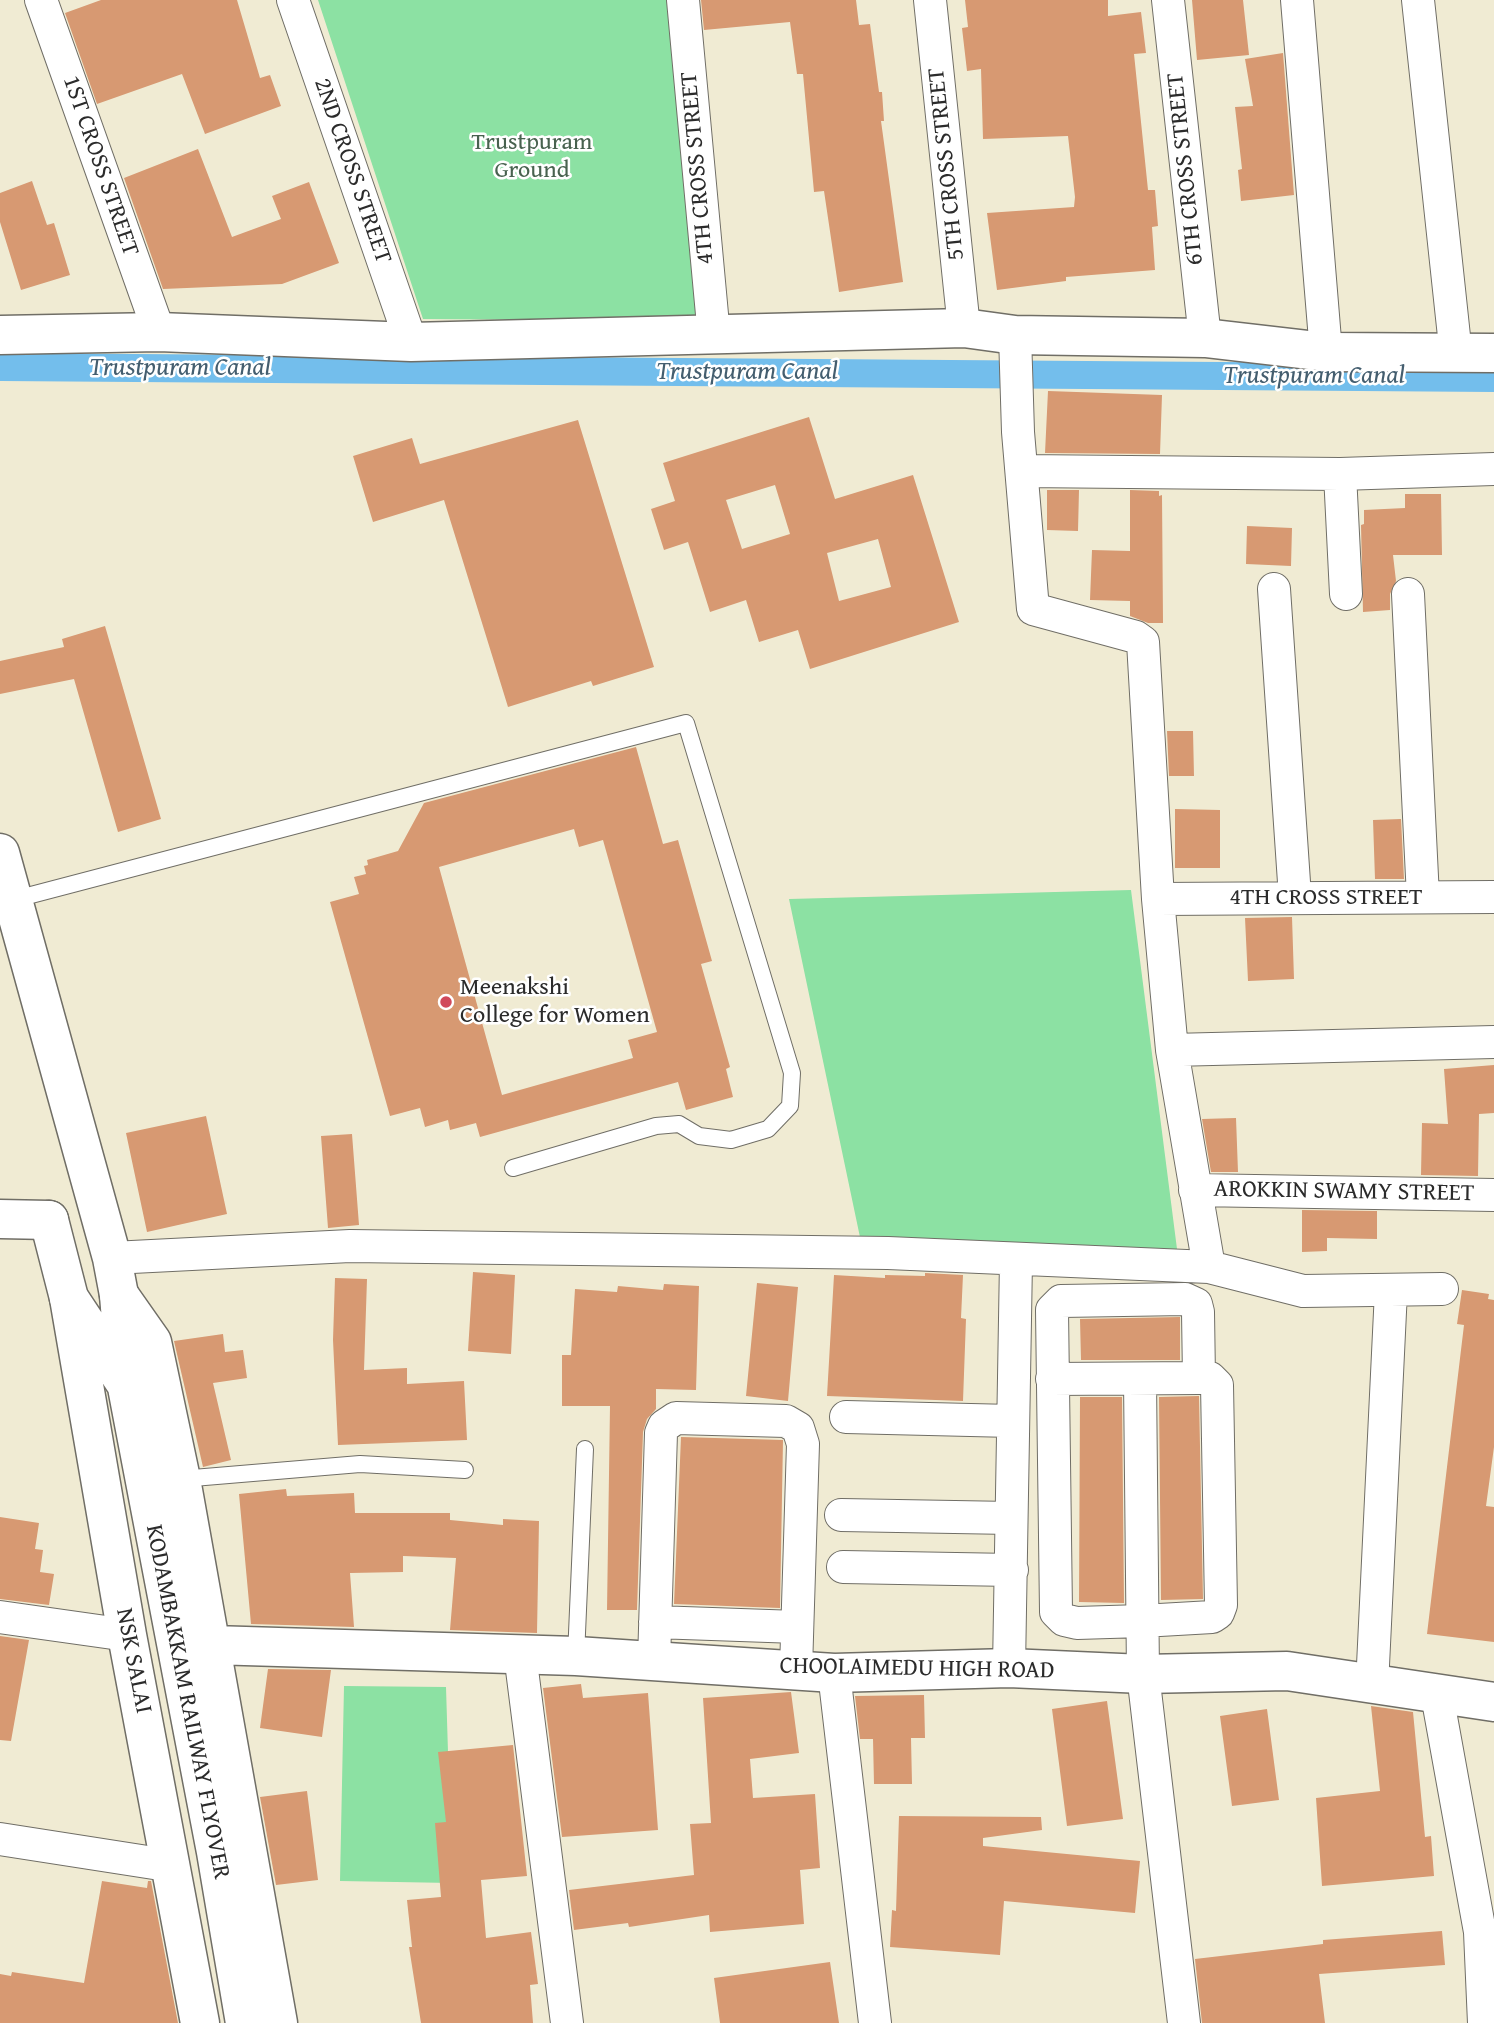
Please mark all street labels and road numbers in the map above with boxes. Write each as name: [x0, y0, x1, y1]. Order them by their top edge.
street label: 5TH CROSS STREET: [923, 66, 971, 262]
street label: 4TH CROSS STREET: [675, 71, 721, 265]
street label: 6TH CROSS STREET: [1162, 71, 1210, 267]
street label: 1ST CROSS STREET: [56, 72, 144, 260]
street label: 2ND CROSS STREET: [307, 75, 397, 267]
street label: 4TH CROSS STREET: [1229, 884, 1423, 912]
street label: AROKKIN SWAMY STREET: [1213, 1175, 1475, 1209]
street label: KODAMBAKKAM RAILWAY FLYOVER: [138, 1522, 236, 1882]
street label: NSK SALAI: [109, 1606, 157, 1716]
street label: CHOOLAIMEDU HIGH ROAD: [779, 1652, 1055, 1686]

